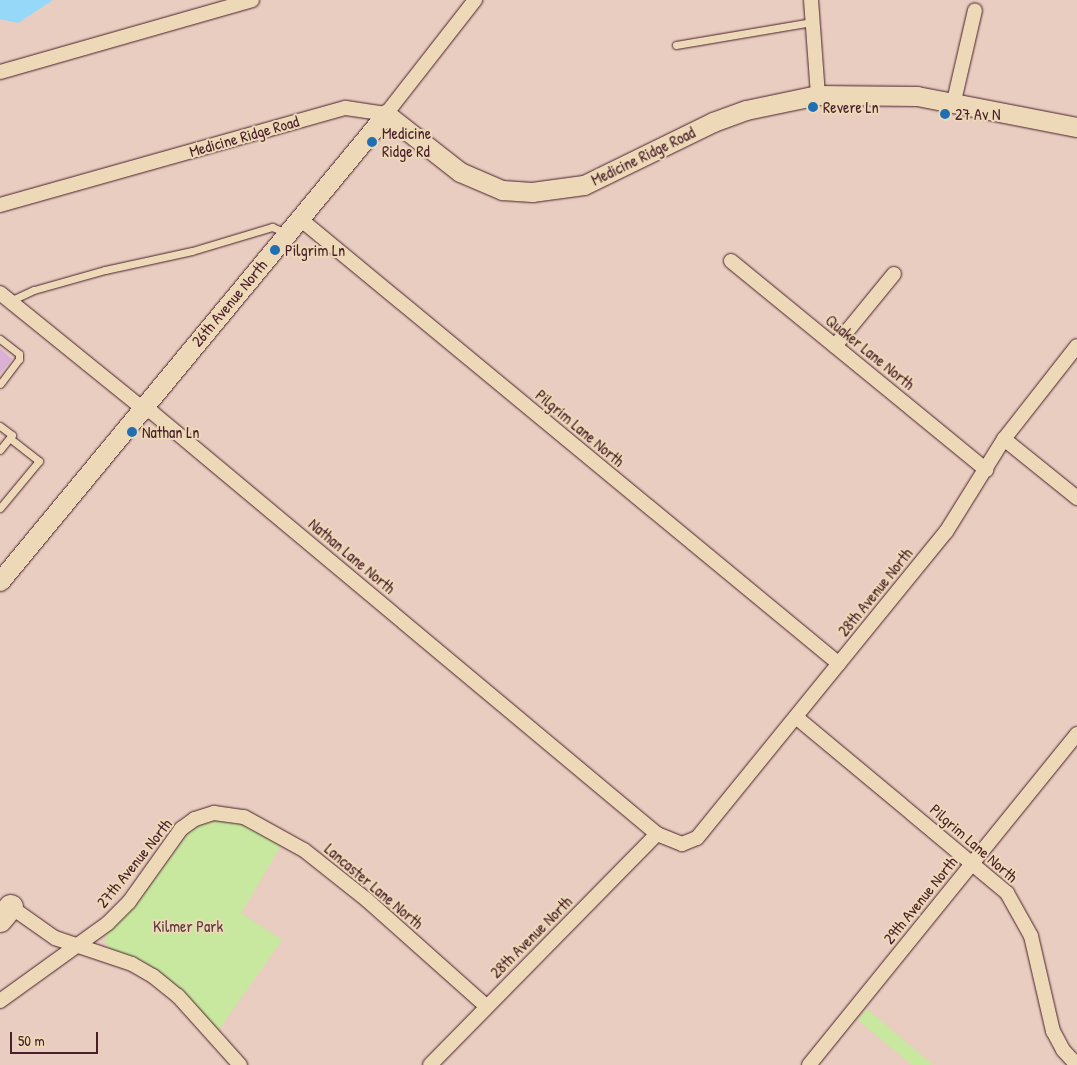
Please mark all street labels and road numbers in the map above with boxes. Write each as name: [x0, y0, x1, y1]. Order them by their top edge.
street label: Medicine Ridge Road: [187, 111, 301, 161]
street label: Medicine Ridge Road: [588, 123, 698, 189]
street label: 26th Avenue North: [187, 256, 271, 350]
street label: Quaker Lane North: [822, 310, 918, 394]
street label: Pilgrim Lane North: [532, 385, 628, 471]
street label: Nathan Lane North: [305, 514, 399, 598]
street label: 28th Avenue North: [834, 544, 916, 640]
street label: Pilgrim Lane North: [926, 800, 1022, 886]
street label: 27th Avenue North: [92, 815, 176, 911]
street label: Lancaster Lane North: [321, 839, 427, 933]
street label: 29th Avenue North: [879, 852, 961, 948]
street label: 28th Avenue North: [486, 892, 576, 982]

